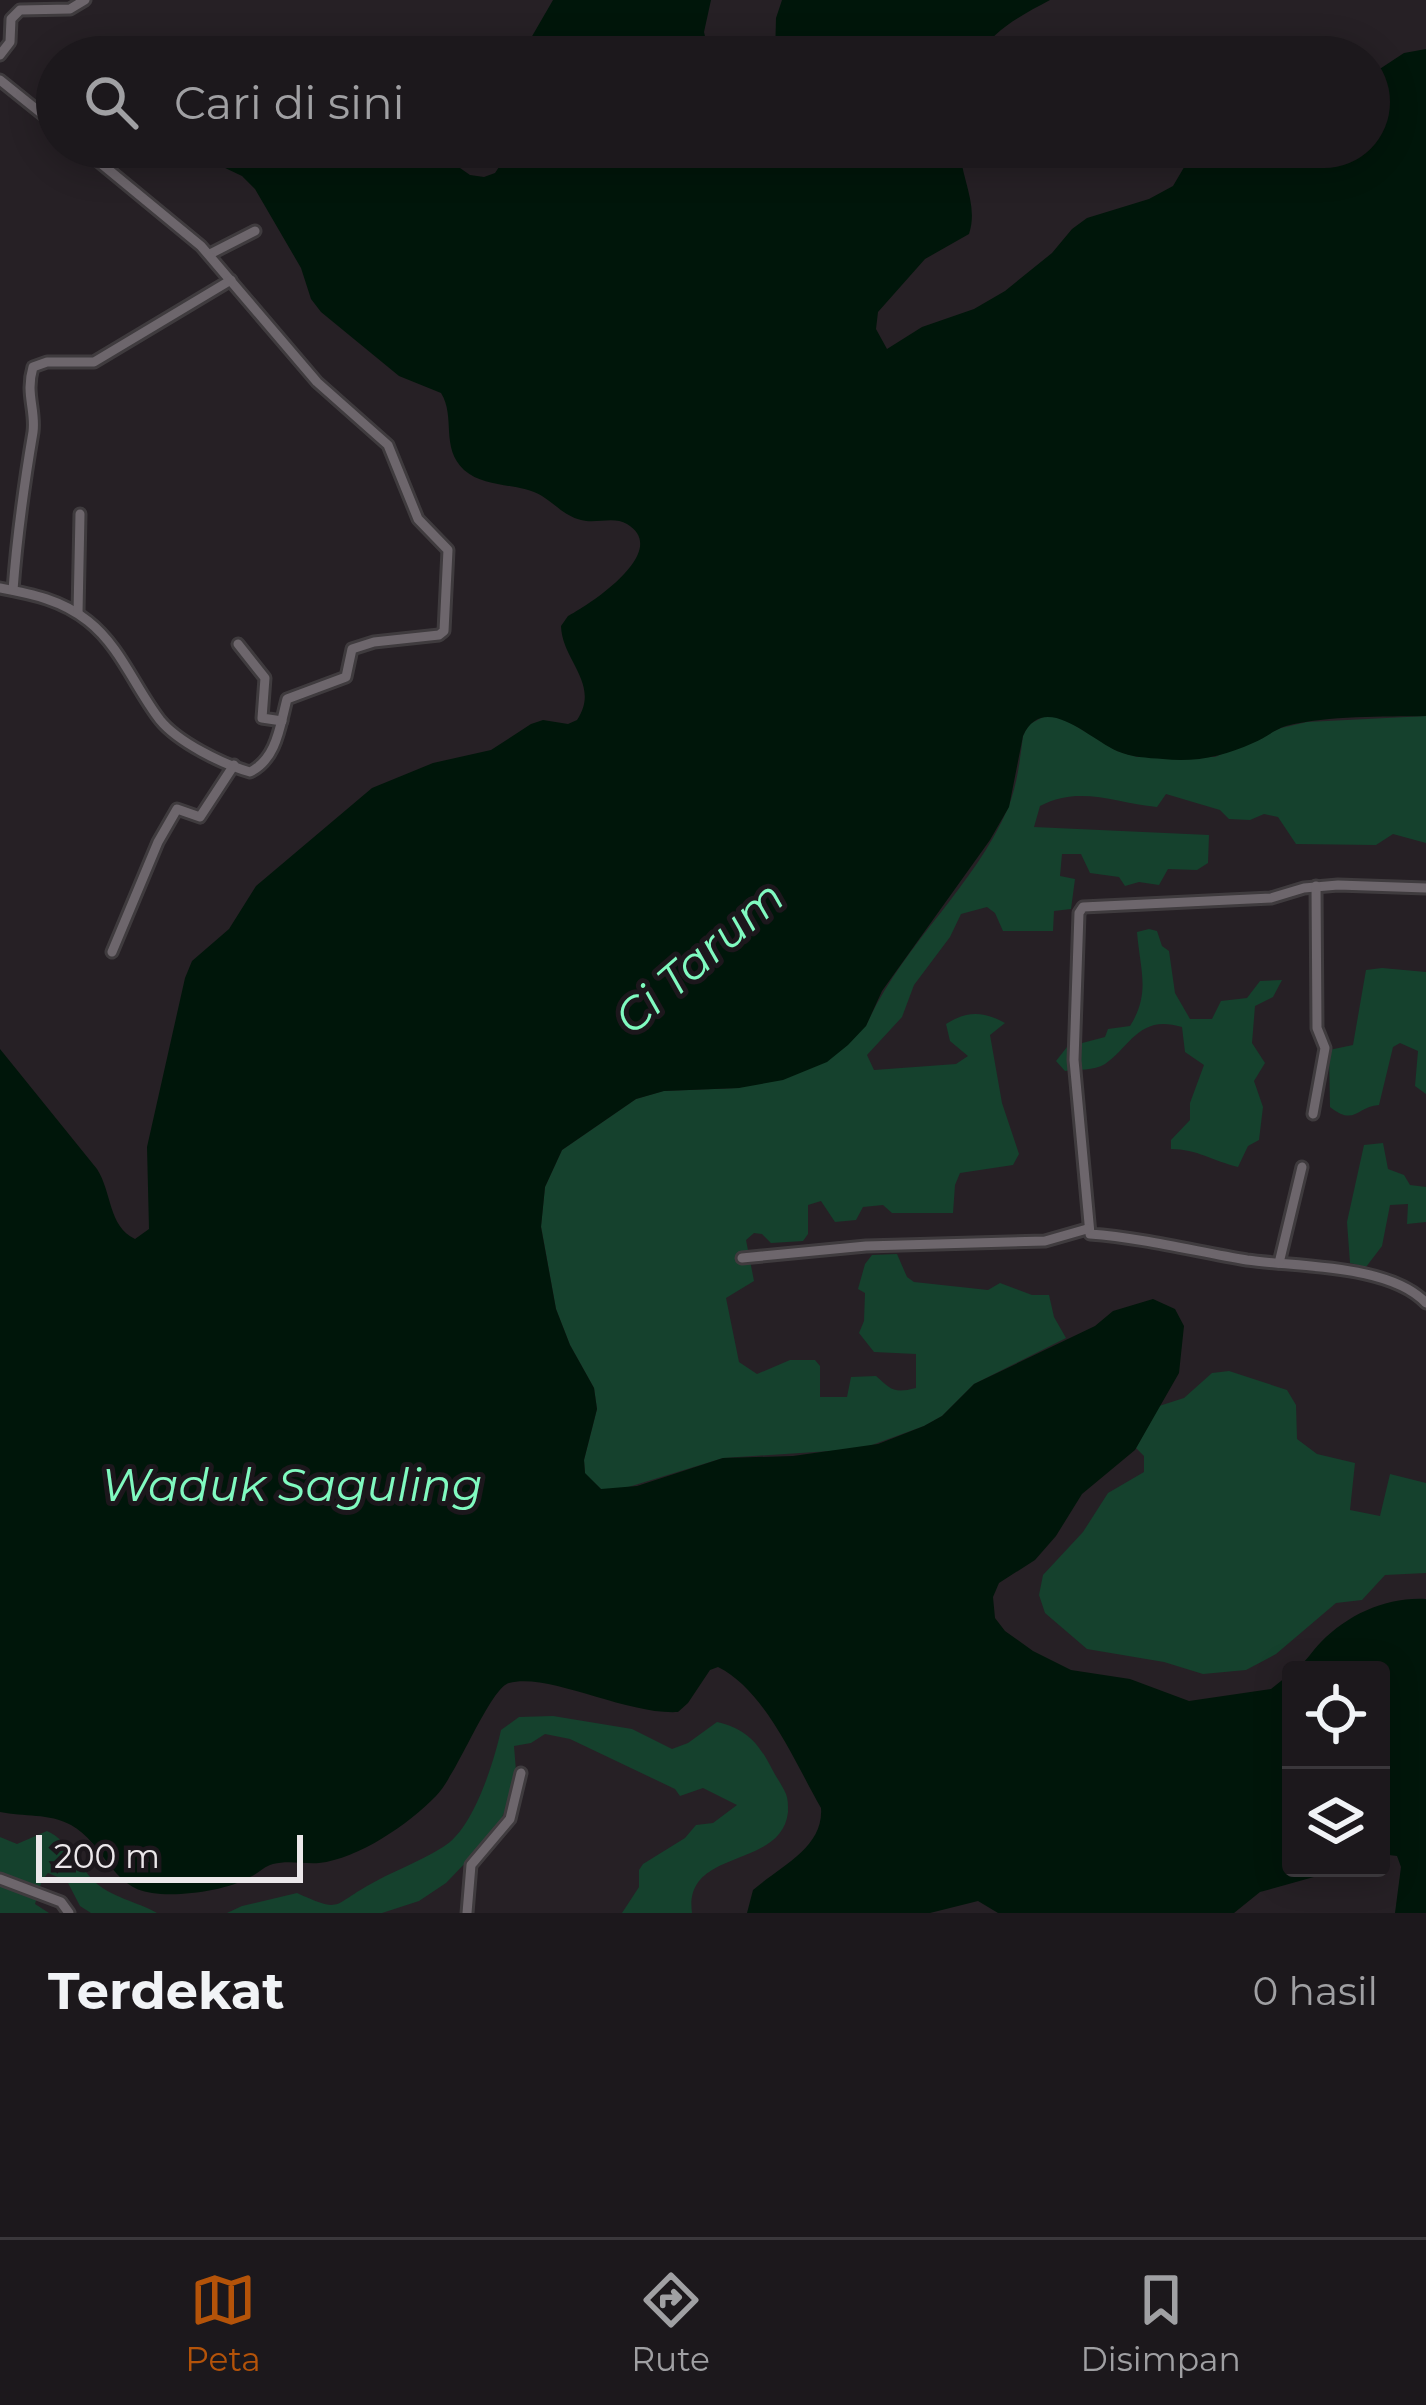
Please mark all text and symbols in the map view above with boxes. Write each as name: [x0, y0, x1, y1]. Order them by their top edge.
search box: [36, 36, 1390, 168]
icon: search: [78, 69, 144, 135]
text: Cari di sini: [174, 75, 405, 130]
water label: Ci Tarum: [603, 868, 795, 1045]
water label: Waduk Saguling: [101, 1457, 483, 1512]
map controls: [1282, 1661, 1390, 1877]
button: locate: [1282, 1661, 1390, 1769]
button: layers: [1282, 1769, 1390, 1877]
scale bar: [36, 1829, 303, 1882]
text: 200 m: [54, 1836, 160, 1876]
text: Terdekat: [48, 1960, 284, 2022]
text: 0 hasil: [1253, 1967, 1378, 2015]
tab: Peta: [185, 2267, 261, 2379]
tab: Rute: [631, 2267, 710, 2379]
tab: Disimpan: [1081, 2267, 1241, 2379]

